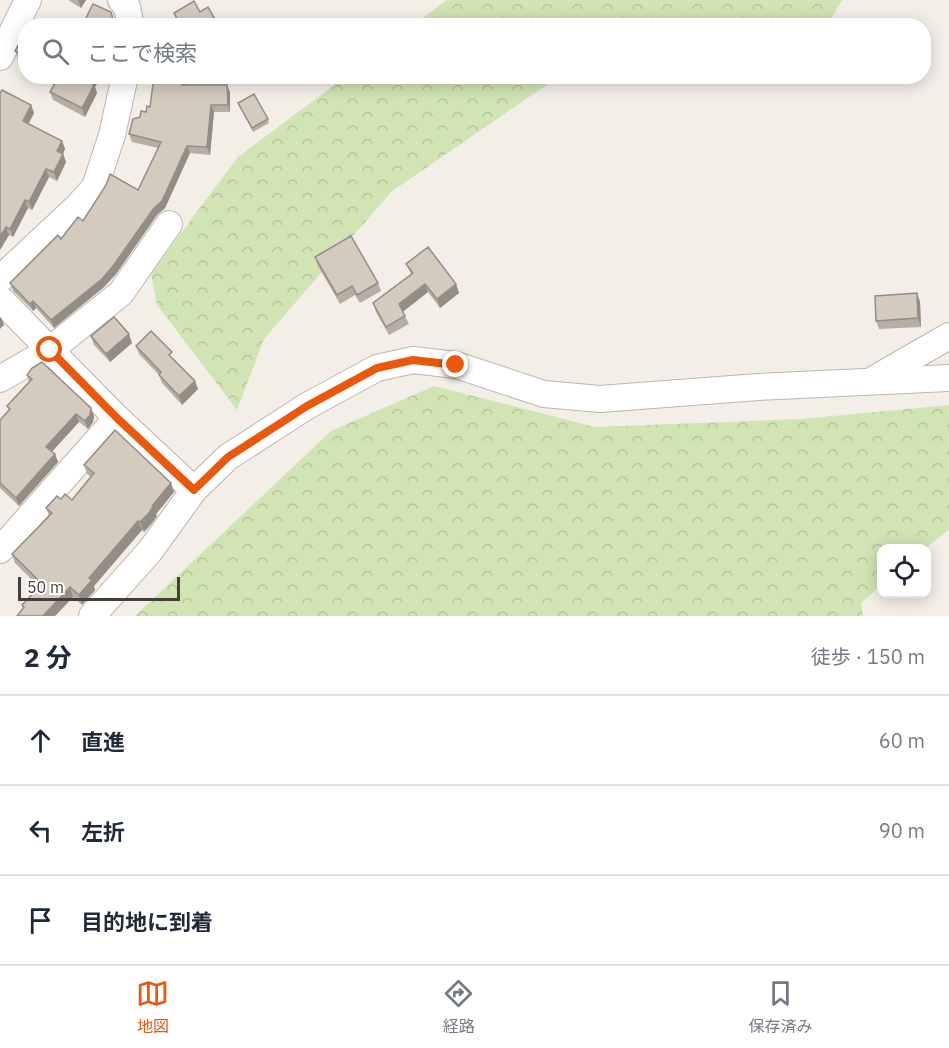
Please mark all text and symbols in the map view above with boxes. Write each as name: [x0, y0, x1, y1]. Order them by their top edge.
search box: [18, 18, 931, 84]
icon: search: [39, 35, 72, 68]
text: ここで検索: [87, 38, 197, 67]
route start: [36, 336, 62, 362]
route end: [442, 351, 468, 377]
map controls: [877, 544, 931, 598]
button: locate: [877, 544, 931, 598]
scale bar: [18, 574, 180, 602]
text: 50 m: [27, 577, 64, 597]
text: 2 分: [24, 640, 72, 674]
text: 徒歩 · 150 m: [811, 643, 925, 670]
icon: ahead: [24, 724, 57, 757]
text: 直進: [81, 727, 125, 756]
text: 60 m: [879, 727, 925, 754]
icon: left: [24, 814, 57, 847]
text: 左折: [81, 817, 125, 846]
text: 90 m: [879, 817, 925, 844]
icon: arrive: [24, 904, 57, 937]
text: 目的地に到着: [81, 907, 213, 936]
tab: 地図: [136, 977, 169, 1037]
tab: 経路: [442, 977, 475, 1037]
tab: 保存済み: [748, 977, 812, 1037]

